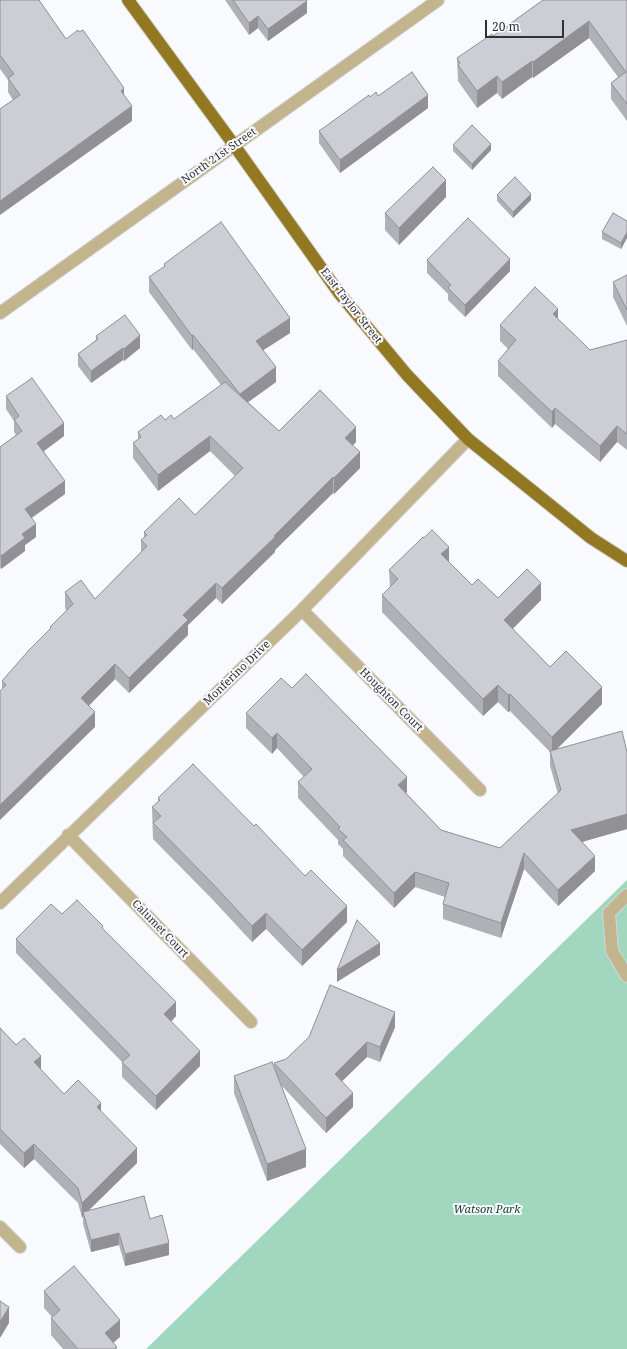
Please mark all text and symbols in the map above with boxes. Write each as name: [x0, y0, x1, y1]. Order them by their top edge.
scale bar: [487, 12, 566, 38]
text: 20 m: [492, 18, 520, 35]
street label: North 21st Street: [179, 125, 259, 187]
street label: East Taylor Street: [318, 266, 384, 346]
street label: Monferino Drive: [201, 638, 273, 708]
street label: Houghton Court: [357, 666, 425, 734]
street label: Calumet Court: [129, 897, 191, 961]
park label: Watson Park: [454, 1203, 520, 1217]

